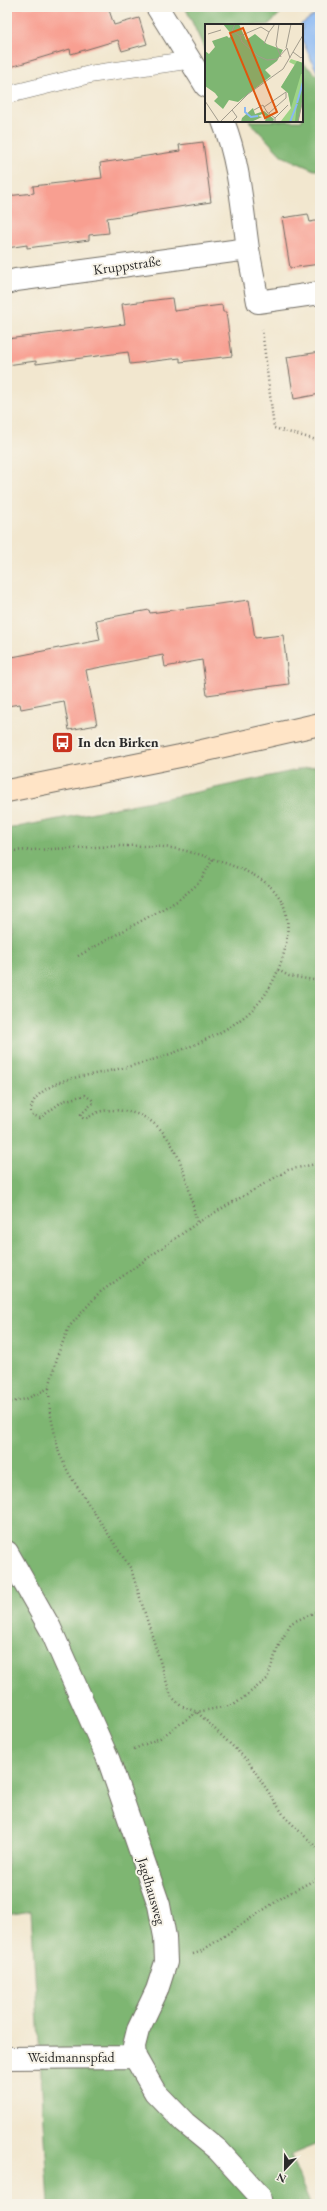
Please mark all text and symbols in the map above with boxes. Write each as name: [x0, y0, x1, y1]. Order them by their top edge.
inset map: [205, 24, 303, 122]
street label: Kruppstraße: [92, 251, 162, 279]
bus stop icon: In den Birken: [49, 729, 75, 755]
place label: In den Birken: [78, 733, 159, 751]
street label: Jagdhausweg: [134, 1854, 170, 1928]
street label: Weidmannspfad: [27, 2048, 116, 2066]
north arrow: [265, 2149, 305, 2189]
text: N: [274, 2170, 288, 2186]

